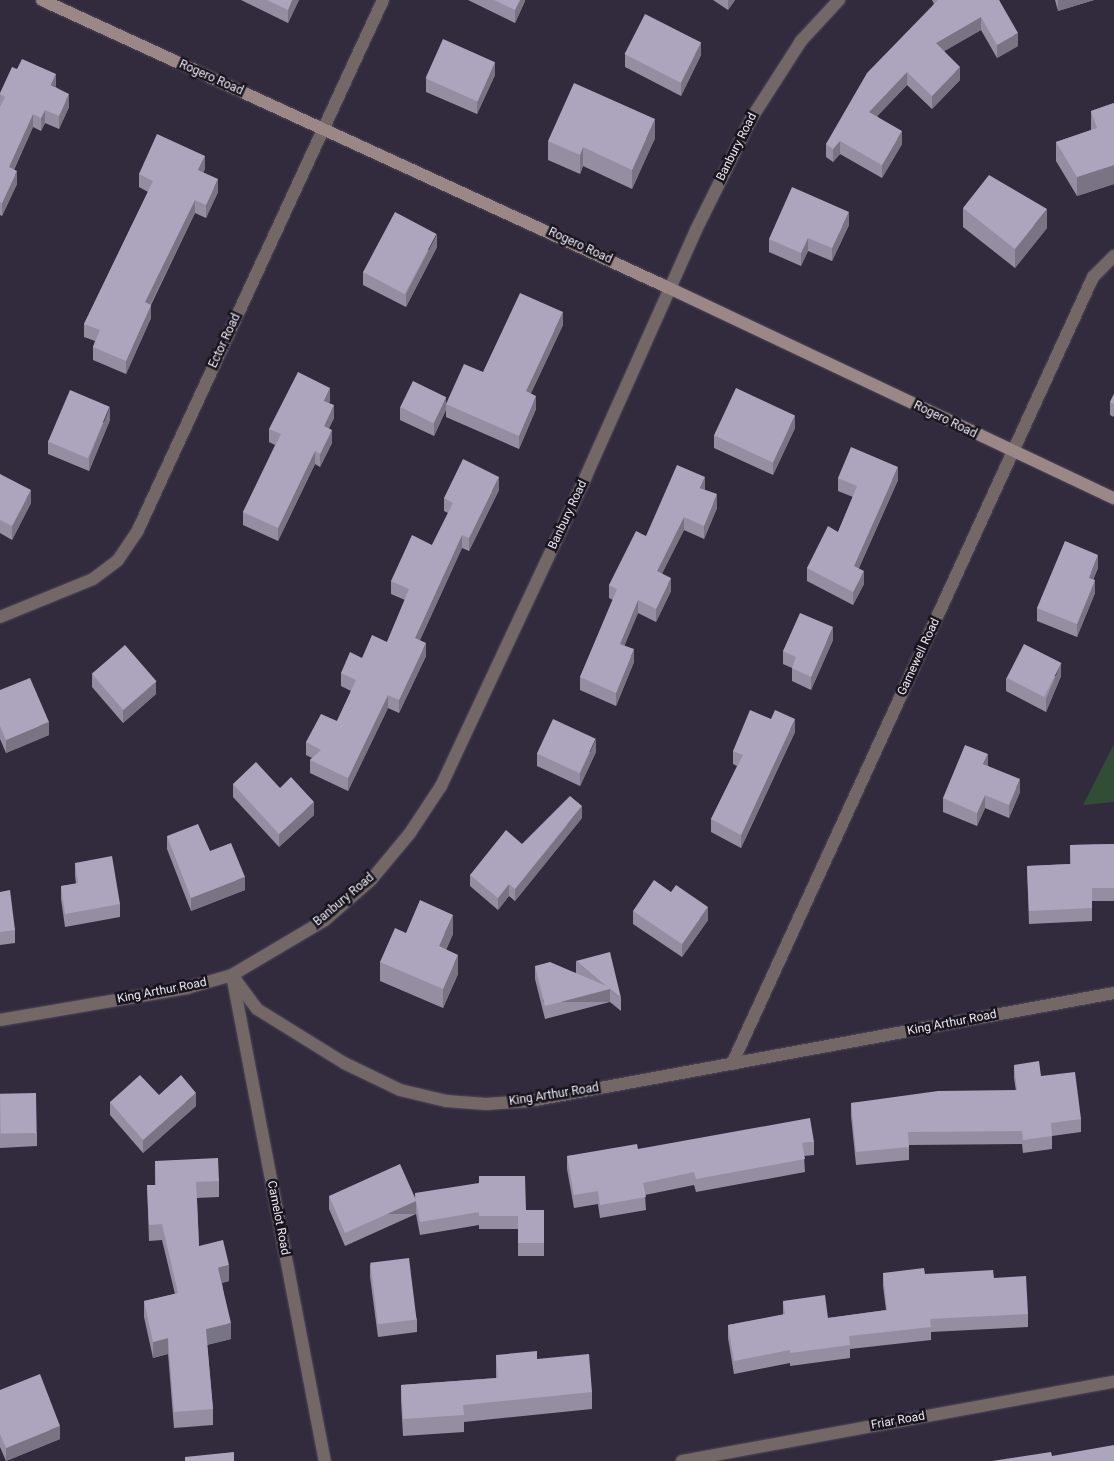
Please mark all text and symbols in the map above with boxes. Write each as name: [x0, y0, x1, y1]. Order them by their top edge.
street label: Rogero Road: [177, 57, 245, 99]
street label: Banbury Road: [714, 111, 760, 183]
street label: Rogero Road: [546, 225, 614, 267]
street label: Ector Road: [206, 312, 244, 370]
street label: Rogero Road: [911, 398, 979, 442]
street label: Banbury Road: [546, 478, 590, 552]
street label: Gamewell Road: [895, 616, 943, 698]
street label: Banbury Road: [311, 871, 377, 929]
street label: King Arthur Road: [116, 975, 208, 1007]
street label: King Arthur Road: [906, 1007, 998, 1039]
street label: King Arthur Road: [508, 1081, 600, 1109]
street label: Camelot Road: [264, 1180, 292, 1256]
street label: Friar Road: [870, 1409, 926, 1433]

